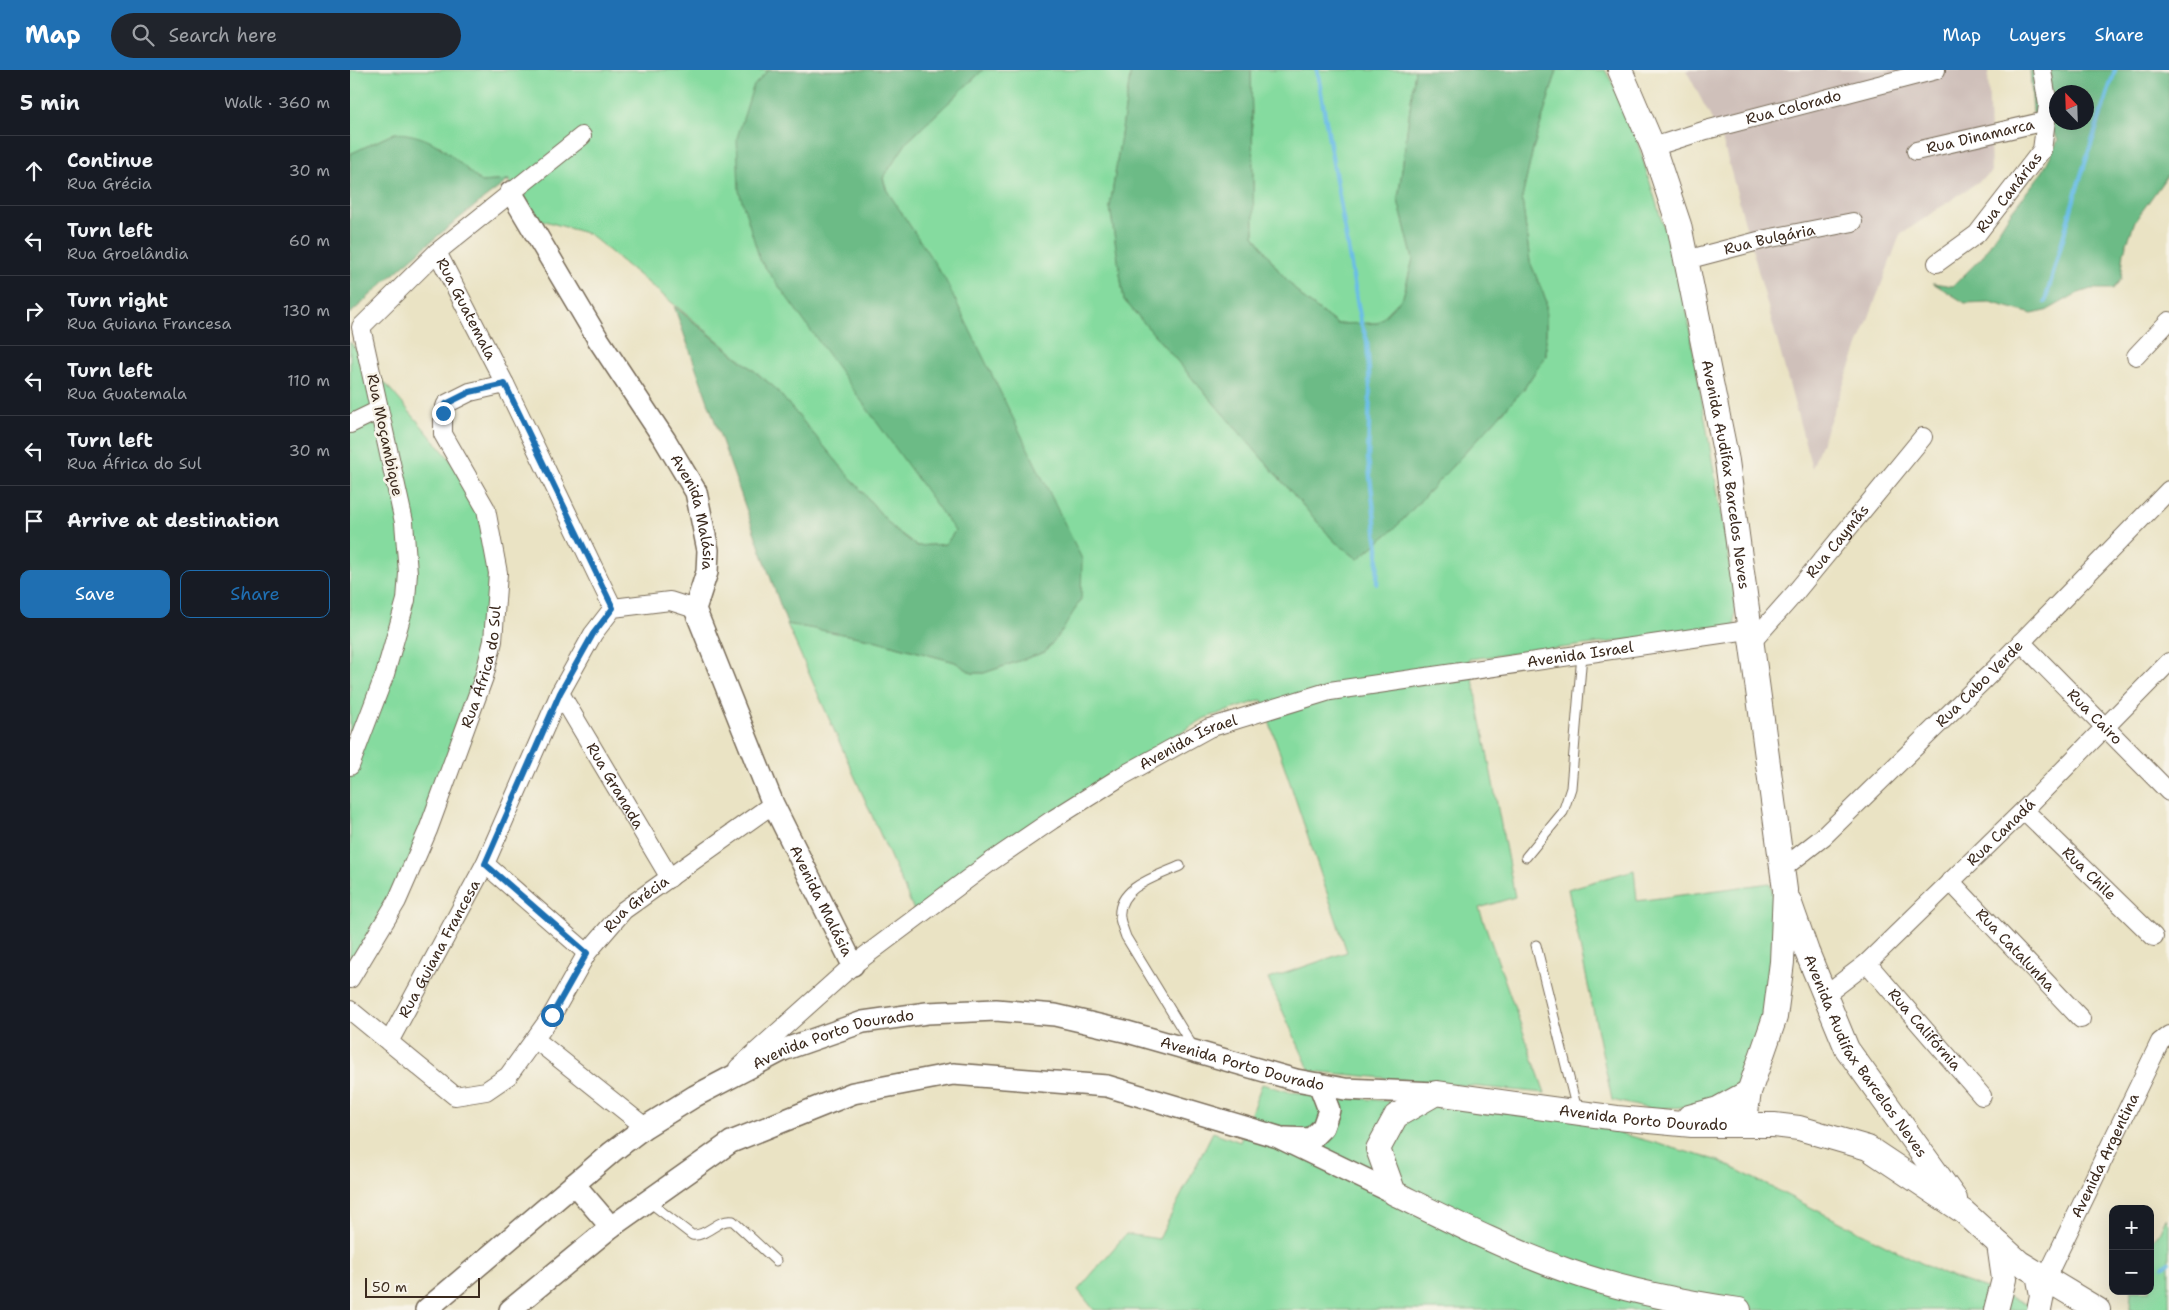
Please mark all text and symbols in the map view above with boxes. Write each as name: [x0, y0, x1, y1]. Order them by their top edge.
search box: [111, 13, 461, 58]
text: Map: [25, 19, 81, 51]
icon: search: [129, 21, 157, 49]
text: Search here: [169, 23, 277, 48]
text: Map: [1943, 23, 1981, 47]
text: Layers: [2009, 23, 2066, 47]
text: Share: [2094, 23, 2144, 47]
street label: Rua Colorado: [1744, 85, 1843, 129]
north arrow: [2049, 85, 2094, 130]
text: 5 min: [20, 89, 80, 117]
text: Walk · 360 m: [224, 92, 330, 113]
street label: Rua Dinamarca: [1924, 114, 2037, 158]
text: Continue: [67, 148, 153, 173]
street label: Rua Canárias: [1972, 148, 2047, 237]
icon: ahead: [20, 157, 48, 185]
text: 30 m: [289, 160, 330, 181]
text: Rua Grécia: [67, 173, 152, 194]
text: Turn left: [67, 218, 153, 243]
street label: Rua Bulgária: [1722, 220, 1817, 260]
icon: left: [20, 227, 48, 255]
text: 60 m: [289, 230, 330, 251]
text: Rua Groelândia: [67, 243, 188, 264]
street label: Rua Guatemala: [432, 254, 501, 364]
text: Turn right: [67, 288, 168, 313]
icon: right: [20, 297, 48, 325]
text: 130 m: [283, 300, 330, 321]
text: Rua Guiana Francesa: [67, 313, 231, 334]
text: Turn left: [67, 358, 153, 383]
street label: Avenida Audifax Barcelos Neves: [1697, 358, 1754, 591]
icon: left: [20, 367, 48, 395]
text: 110 m: [287, 370, 330, 391]
street label: Rua Moçambique: [362, 372, 408, 498]
text: Rua Guatemala: [67, 383, 187, 404]
route end: [432, 402, 455, 425]
text: Turn left: [67, 428, 153, 453]
icon: left: [20, 437, 48, 465]
text: 30 m: [289, 440, 330, 461]
street label: Avenida Malásia: [666, 450, 718, 571]
text: Rua África do Sul: [67, 453, 202, 474]
street label: Rua Caymãs: [1801, 500, 1874, 582]
icon: arrive: [20, 507, 48, 535]
text: Arrive at destination: [67, 508, 279, 533]
button: Save: [20, 570, 170, 618]
button: Share: [180, 570, 330, 618]
street label: Rua África do Sul: [456, 604, 506, 731]
street label: Rua Cabo Verde: [1931, 636, 2028, 732]
street label: Avenida Israel: [1526, 637, 1635, 672]
street label: Rua Cairo: [2063, 685, 2127, 749]
street label: Avenida Israel: [1136, 710, 1240, 775]
street label: Rua Granada: [582, 739, 649, 833]
street label: Rua Canadá: [1962, 794, 2040, 870]
street label: Avenida Malásia: [785, 842, 858, 961]
street label: Rua Chile: [2058, 843, 2120, 905]
street label: Rua Grécia: [599, 871, 673, 937]
street label: Rua Guiana Francesa: [394, 875, 485, 1021]
street label: Rua Catalunha: [1971, 904, 2060, 996]
street label: Avenida Audifax Barcelos Neves: [1799, 952, 1932, 1161]
street label: Rua Califórnia: [1883, 984, 1966, 1075]
route start: [541, 1004, 564, 1027]
street label: Avenida Porto Dourado: [749, 1005, 915, 1074]
street label: Avenida Porto Dourado: [1158, 1032, 1326, 1095]
street label: Avenida Argentina: [2066, 1089, 2144, 1221]
street label: Avenida Porto Dourado: [1558, 1100, 1728, 1135]
map controls: [2109, 1205, 2154, 1295]
button: +: [2109, 1205, 2154, 1250]
button: −: [2109, 1250, 2154, 1295]
scale bar: [365, 1275, 480, 1298]
text: 50 m: [372, 1278, 407, 1296]

